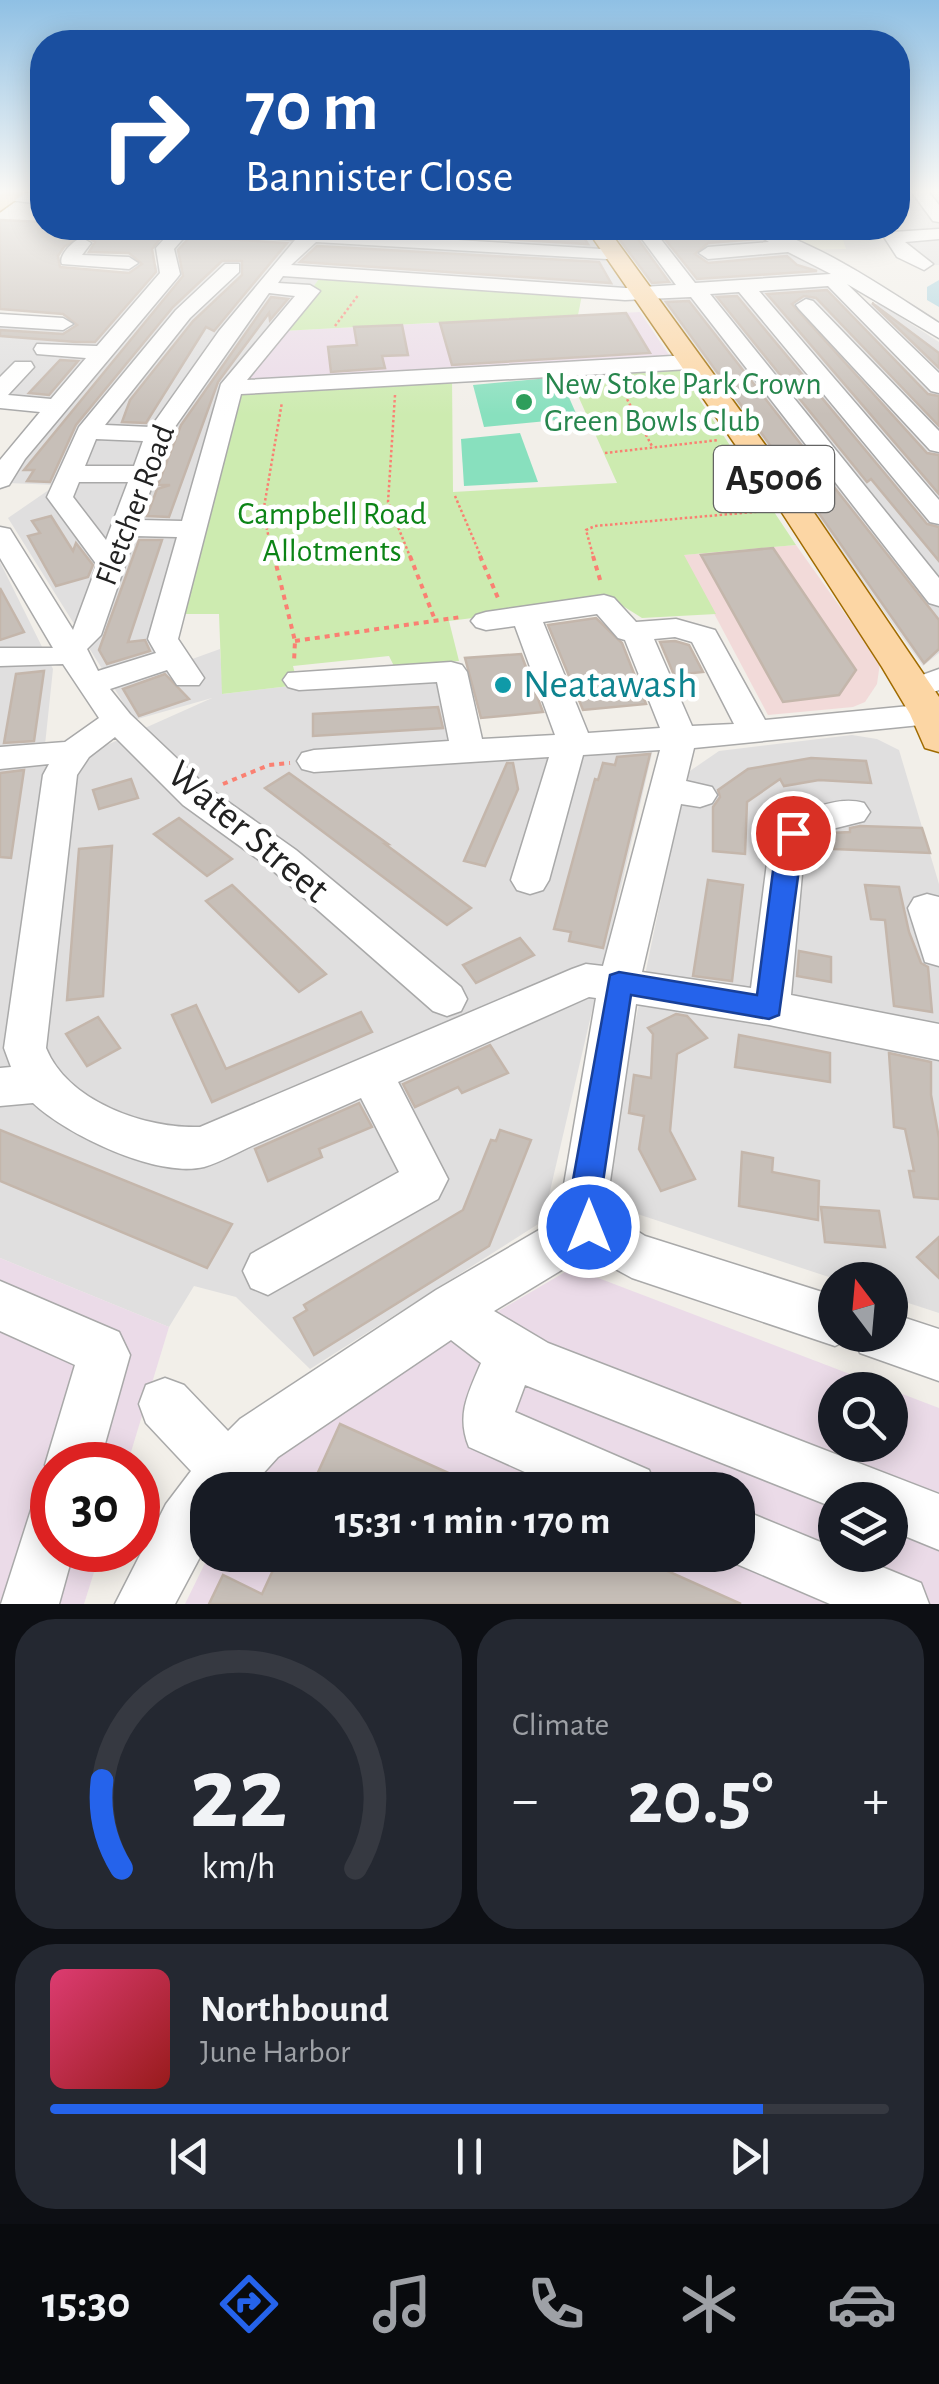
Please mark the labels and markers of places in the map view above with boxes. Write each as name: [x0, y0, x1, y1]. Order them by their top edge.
place label: New Stoke Park Crown Green Bowls Club: [544, 368, 822, 437]
marker: New Stoke Park Crown Green Bowls Club: [513, 391, 535, 413]
place label: Neatawash: [523, 665, 698, 705]
marker: Neatawash: [492, 674, 514, 696]
pin: [751, 791, 836, 876]

